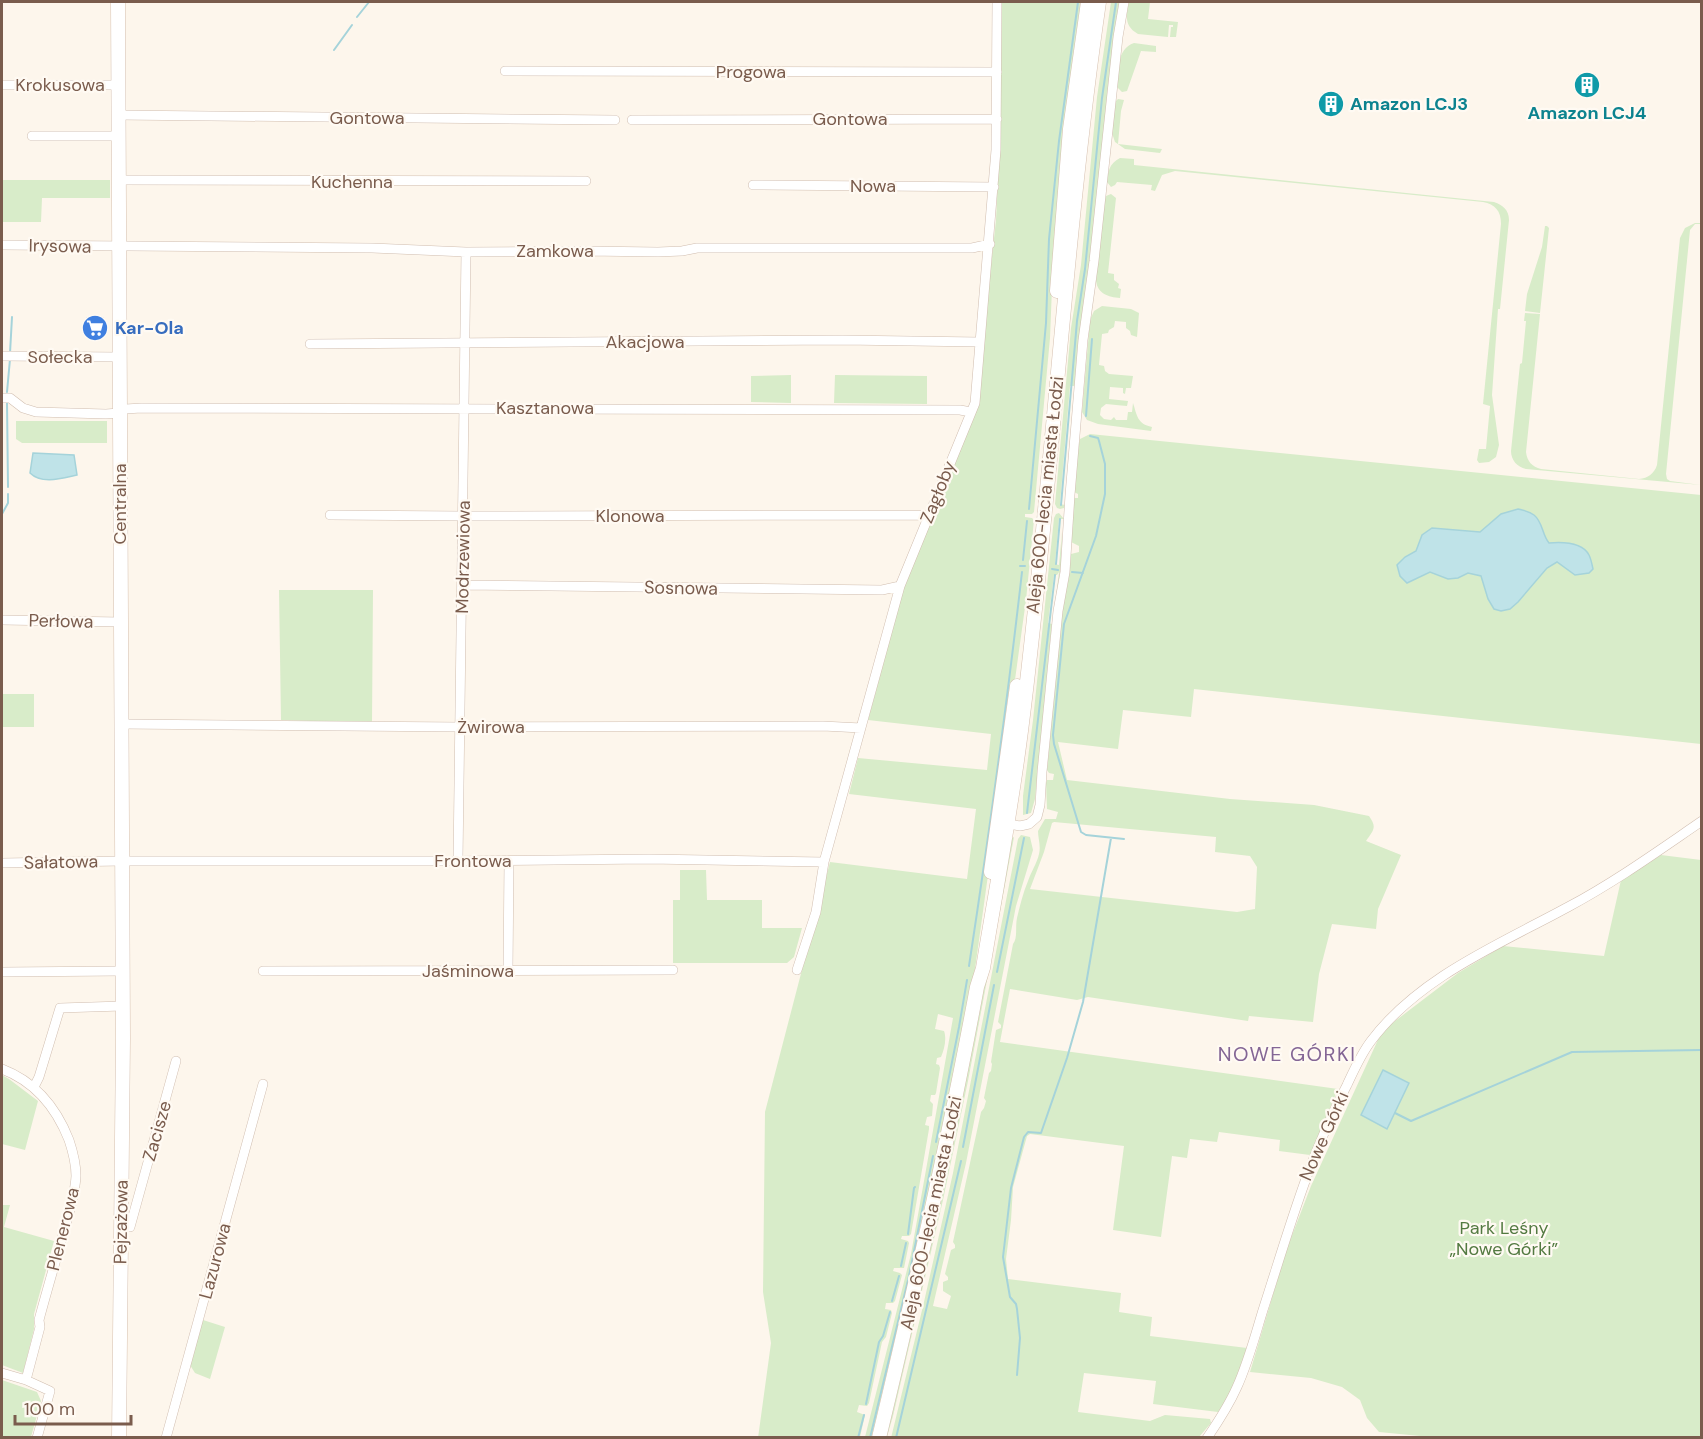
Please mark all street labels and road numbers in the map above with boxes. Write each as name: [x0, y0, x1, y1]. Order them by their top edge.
street label: Progowa: [716, 60, 786, 84]
street label: Krokusowa: [15, 73, 105, 97]
street label: Gontowa: [330, 106, 405, 130]
street label: Gontowa: [813, 107, 888, 131]
street label: Kuchenna: [311, 170, 393, 194]
street label: Nowa: [850, 174, 896, 198]
street label: Irysowa: [28, 233, 92, 259]
street label: Zamkowa: [516, 239, 594, 263]
street label: Akacjowa: [606, 330, 684, 354]
street label: Sołecka: [28, 345, 92, 369]
street label: Aleja 600-lecia miasta Łodzi: [1021, 375, 1069, 615]
street label: Kasztanowa: [496, 396, 594, 420]
street label: Zagłoby: [915, 457, 961, 527]
street label: Centralna: [108, 463, 132, 545]
street label: Modrzewiowa: [450, 500, 476, 614]
street label: Klonowa: [595, 504, 665, 528]
street label: Sosnowa: [644, 575, 718, 601]
street label: Perłowa: [28, 608, 94, 634]
street label: Żwirowa: [457, 715, 525, 739]
street label: Sałatowa: [23, 849, 99, 875]
street label: Frontowa: [434, 849, 512, 873]
street label: Jaśminowa: [422, 959, 514, 983]
street label: Nowe Górki: [1294, 1087, 1354, 1185]
street label: Aleja 600-lecia miasta Łodzi: [894, 1094, 968, 1332]
street label: Zacisze: [137, 1098, 177, 1164]
street label: Pejzażowa: [108, 1180, 134, 1264]
street label: Plenerowa: [41, 1185, 85, 1273]
street label: Lazurowa: [193, 1220, 237, 1302]

